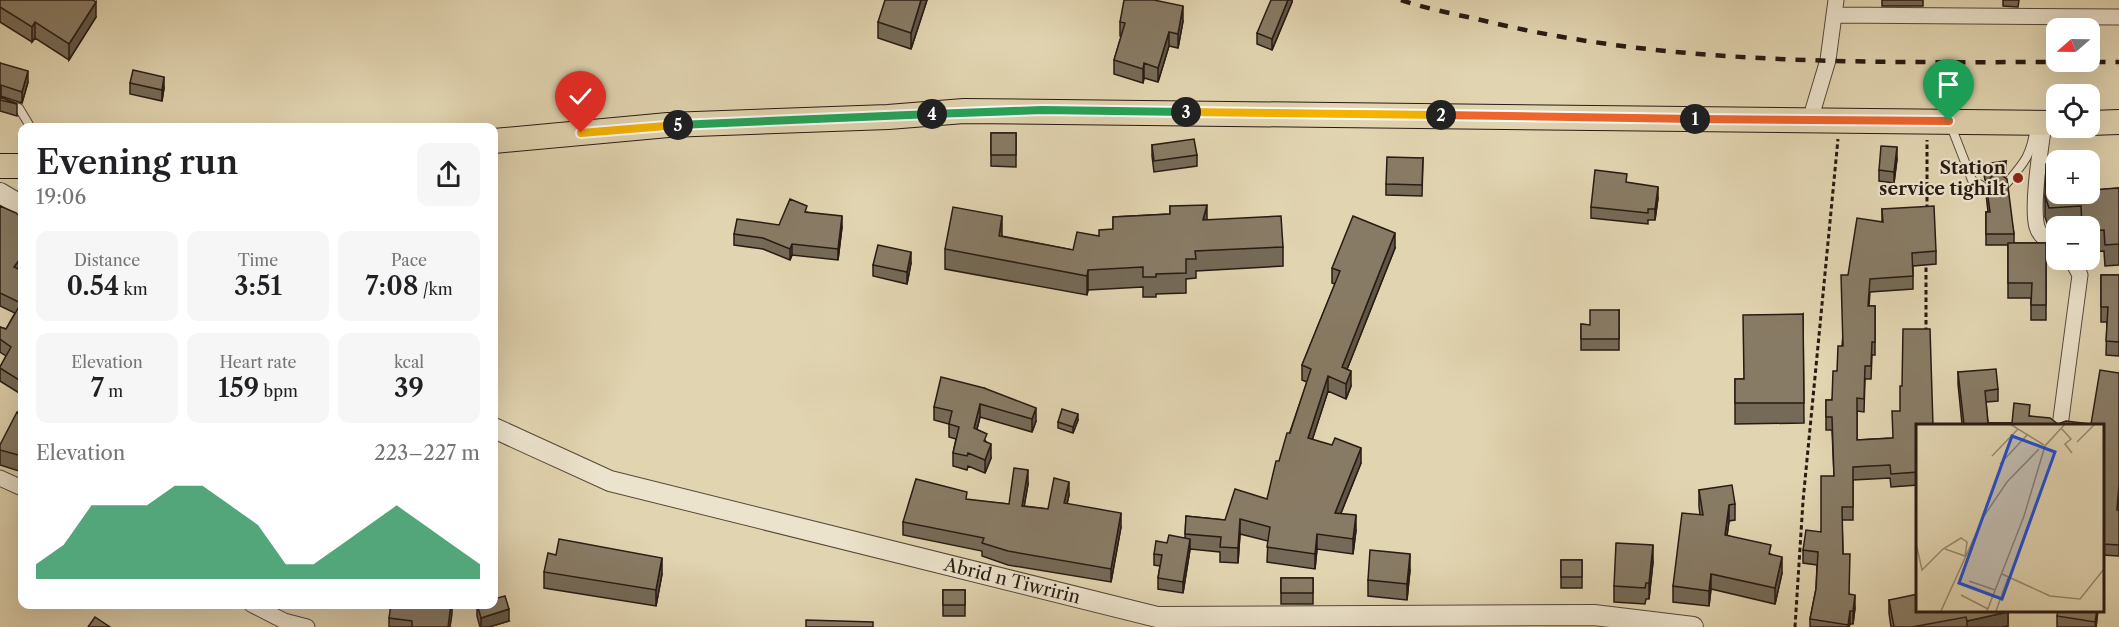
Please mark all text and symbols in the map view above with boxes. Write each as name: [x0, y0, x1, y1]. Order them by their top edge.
north arrow: [2046, 18, 2100, 72]
map controls: [2046, 18, 2100, 270]
pin: [1923, 59, 1974, 121]
icon: arrive: [1932, 68, 1965, 101]
pin: [555, 71, 606, 133]
icon: check: [564, 80, 597, 113]
button: locate: [2046, 84, 2100, 138]
pin: 3: [1171, 97, 1201, 127]
pin: 4: [917, 99, 947, 129]
pin: 2: [1426, 100, 1456, 130]
text: 3: [1181, 102, 1191, 122]
text: 4: [927, 104, 937, 124]
pin: 1: [1680, 104, 1710, 134]
text: 2: [1436, 105, 1446, 125]
text: 1: [1691, 109, 1699, 129]
pin: 5: [663, 110, 693, 140]
text: 5: [674, 115, 682, 135]
text: Evening run: [36, 142, 238, 183]
button: share: [417, 143, 480, 206]
button: +: [2046, 150, 2100, 204]
place label: Station service tighilt: [1879, 157, 2007, 200]
marker: Station service tighilt: [2011, 171, 2025, 185]
text: 19:06: [36, 185, 86, 209]
button: −: [2046, 216, 2100, 270]
text: Distance: [74, 250, 140, 270]
text: Time: [238, 250, 278, 270]
text: Pace: [391, 250, 427, 270]
text: 0.54: [66, 270, 119, 302]
text: 3:51: [234, 270, 282, 302]
text: 7:08: [365, 270, 419, 302]
text: km: [119, 279, 148, 299]
text: /km: [419, 279, 453, 299]
text: Elevation: [71, 352, 143, 372]
text: Heart rate: [219, 352, 297, 372]
text: kcal: [394, 352, 424, 372]
text: 7: [91, 372, 104, 404]
text: 159: [218, 372, 259, 404]
text: 39: [394, 372, 424, 404]
text: m: [104, 381, 123, 401]
text: bpm: [259, 381, 298, 401]
inset map: [1916, 424, 2104, 612]
text: Elevation: [36, 441, 125, 465]
text: 223–227 m: [374, 441, 480, 465]
street label: Abrid n Tiwririn: [941, 553, 1083, 609]

